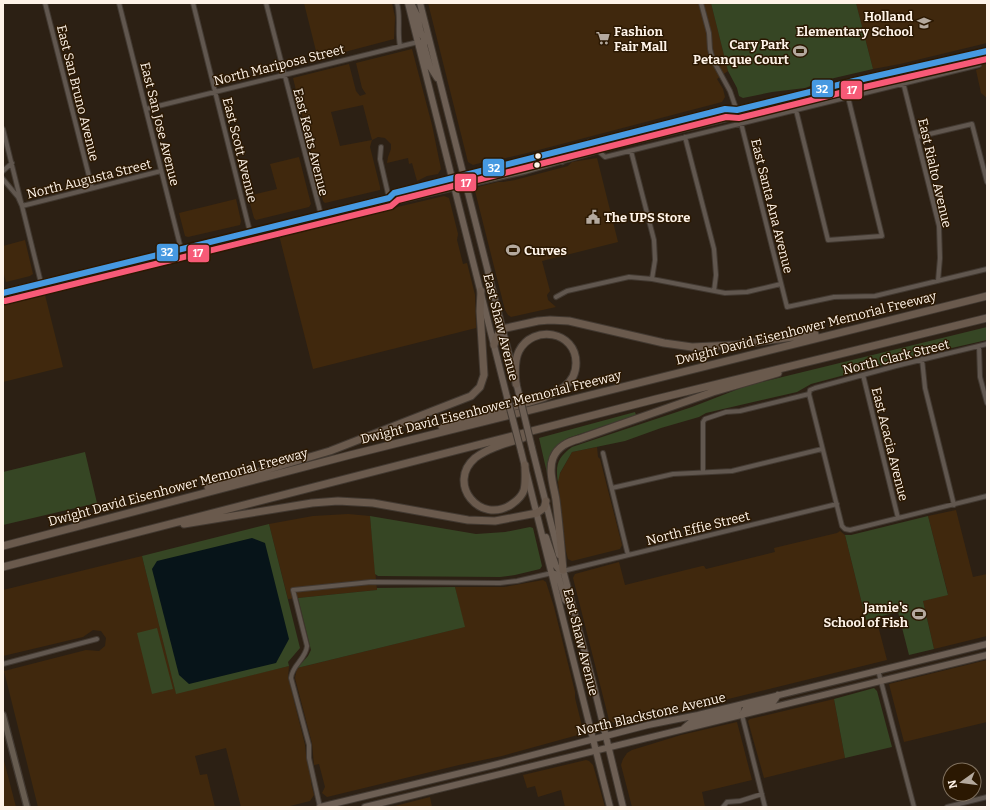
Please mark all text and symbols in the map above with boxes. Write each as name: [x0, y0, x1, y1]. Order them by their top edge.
place label: Holland Elementary School: [796, 9, 913, 39]
school or university icon: Holland Elementary School: [916, 15, 932, 31]
street label: East San Bruno Avenue: [54, 23, 102, 163]
place label: Fashion Fair Mall: [614, 24, 667, 54]
supermarket icon: Fashion Fair Mall: [595, 30, 611, 46]
place label: Cary Park Petanque Court: [693, 37, 789, 67]
street label: North Mariposa Street: [212, 41, 346, 89]
sports icon: Cary Park Petanque Court: [792, 43, 808, 59]
street label: East San Jose Avenue: [137, 61, 183, 187]
line badge: 32: [811, 79, 834, 98]
line badge: 17: [840, 80, 863, 100]
text: 32: [816, 83, 828, 96]
text: 17: [847, 84, 857, 97]
street label: East Keats Avenue: [290, 87, 332, 197]
street label: East Scott Avenue: [220, 96, 260, 204]
street label: East Rialto Avenue: [915, 117, 955, 229]
street label: East Santa Ana Avenue: [748, 137, 796, 275]
unlabelled marker: [533, 151, 543, 161]
street label: North Augusta Street: [25, 156, 153, 202]
line badge: 32: [482, 158, 505, 177]
unlabelled marker: [532, 160, 542, 170]
text: 32: [488, 162, 500, 175]
line badge: 17: [454, 173, 477, 192]
text: 17: [461, 177, 471, 190]
public building icon: The UPS Store: [585, 209, 601, 225]
place label: The UPS Store: [604, 210, 690, 225]
sports icon: Curves: [505, 242, 521, 258]
line badge: 32: [156, 243, 179, 262]
place label: Curves: [524, 243, 567, 258]
line badge: 17: [187, 244, 210, 263]
text: 32: [161, 246, 173, 259]
text: 17: [193, 247, 203, 260]
street label: East Shaw Avenue: [480, 272, 522, 382]
street label: Dwight David Eisenhower Memorial Freeway: [674, 288, 938, 368]
street label: North Clark Street: [841, 336, 951, 378]
street label: Dwight David Eisenhower Memorial Freeway: [359, 367, 623, 447]
street label: East Acacia Avenue: [869, 386, 911, 502]
street label: Dwight David Eisenhower Memorial Freeway: [47, 445, 310, 529]
street label: North Effie Street: [645, 508, 752, 548]
street label: East Shaw Avenue: [560, 587, 602, 697]
place label: Jamie's School of Fish: [823, 600, 909, 630]
sports icon: Jamie's School of Fish: [911, 606, 927, 622]
street label: North Blackstone Avenue: [575, 690, 727, 738]
north arrow: [942, 762, 982, 802]
text: N: [945, 778, 960, 790]

